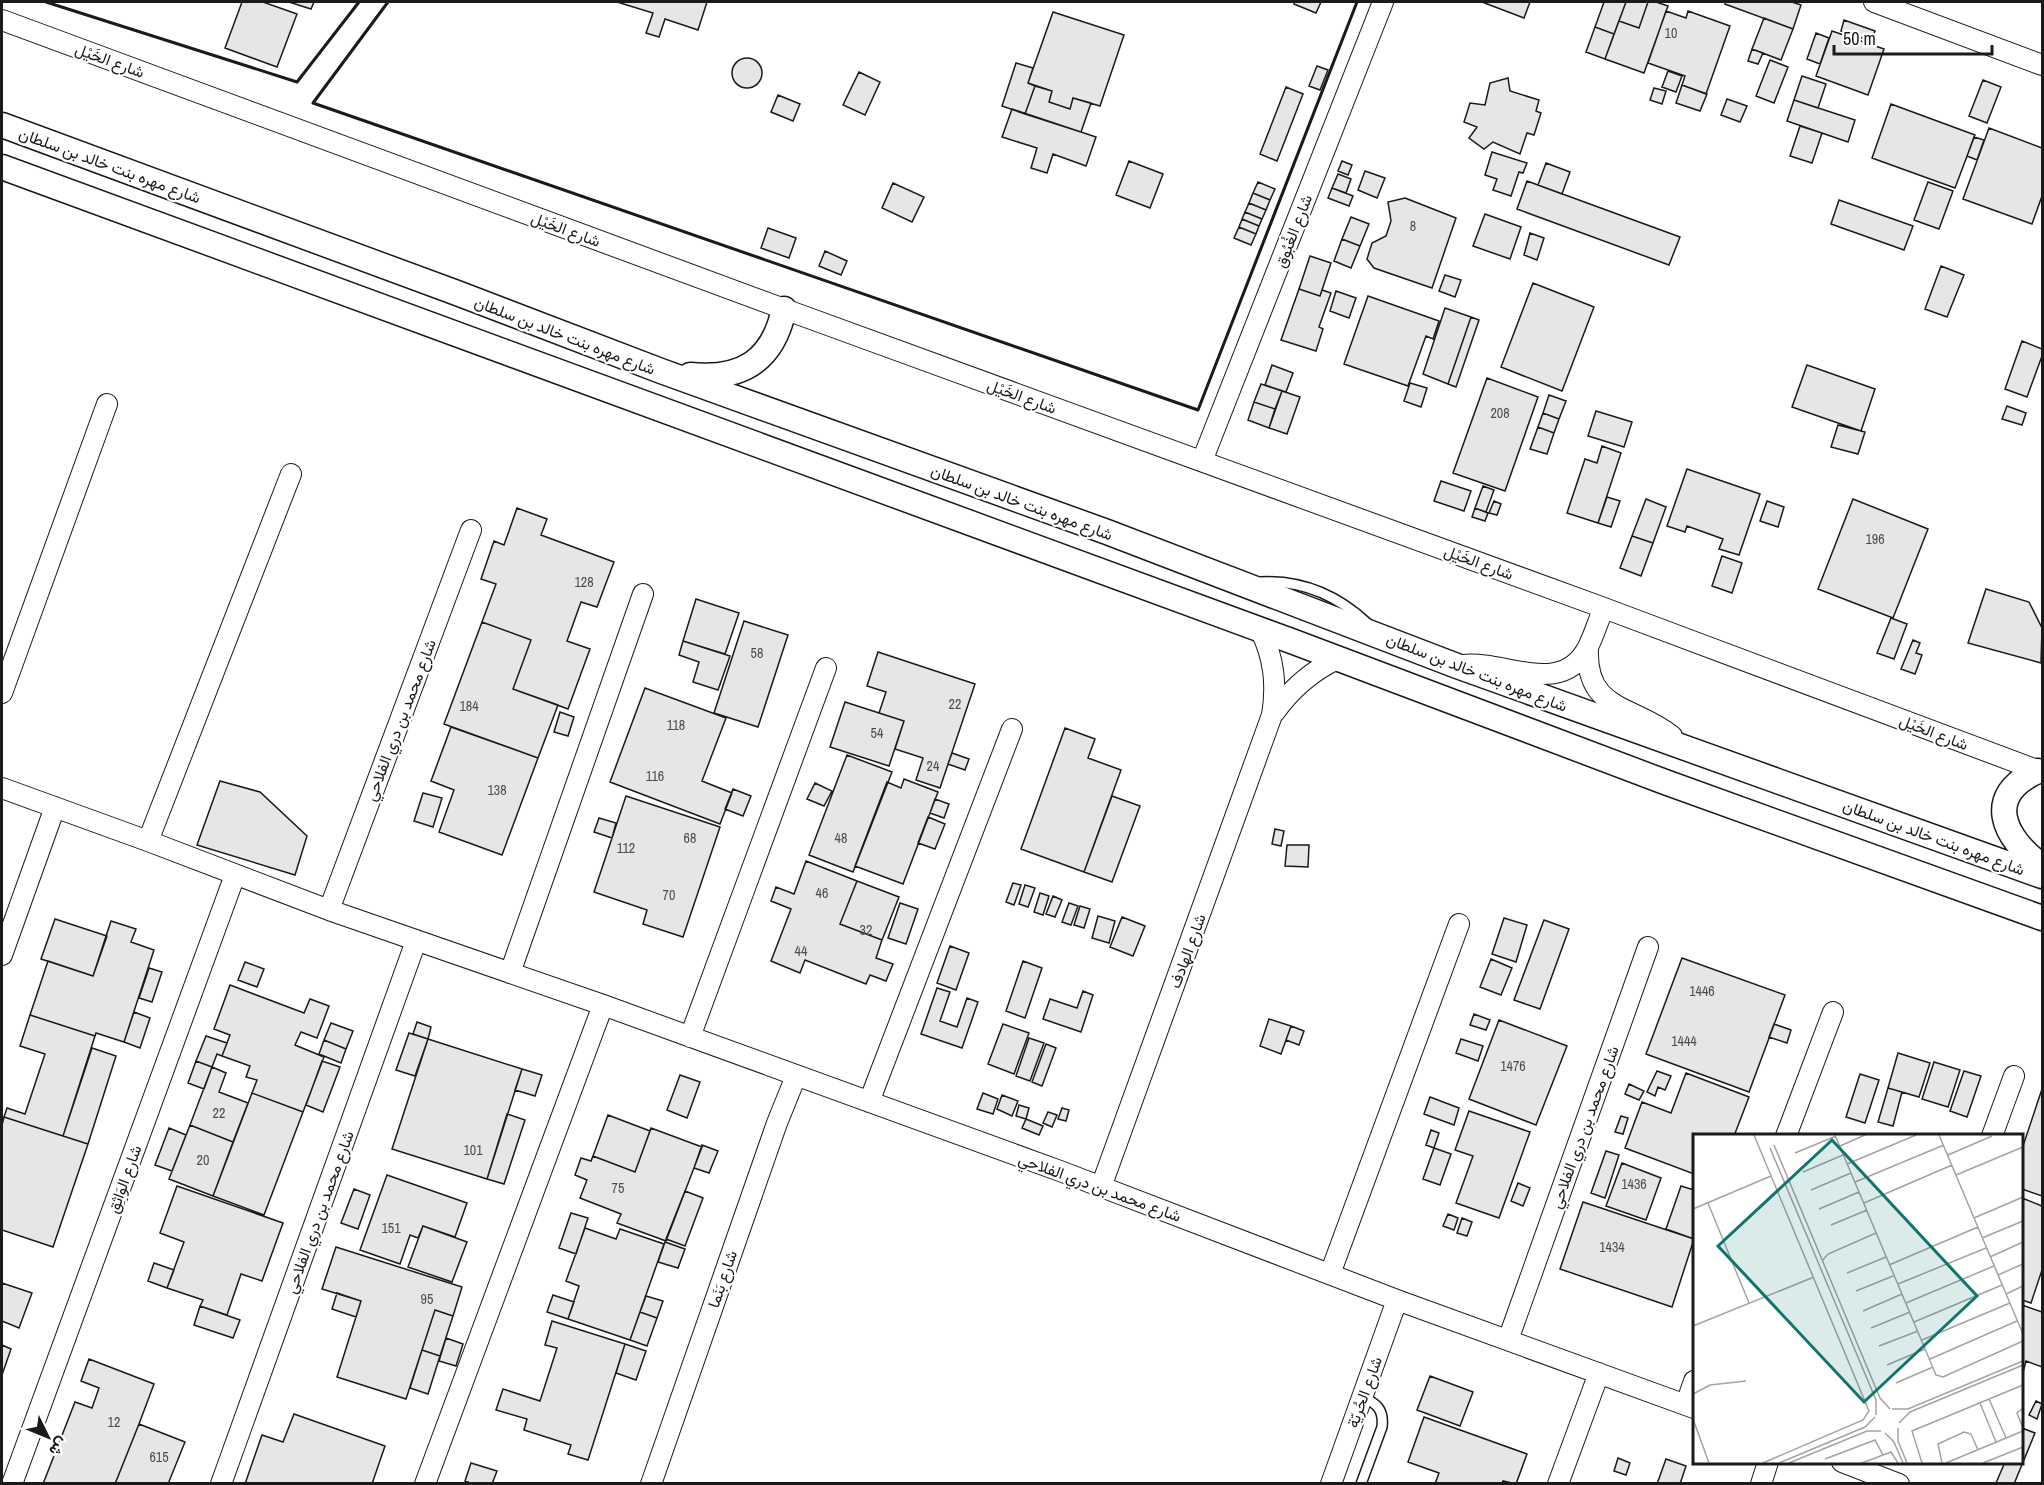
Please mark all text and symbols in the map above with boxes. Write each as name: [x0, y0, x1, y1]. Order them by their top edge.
scale bar: [1834, 18, 1992, 56]
house number: 10: [1665, 24, 1677, 42]
text: 50 m: [1843, 26, 1876, 51]
street label: شارع الخَيْل: [72, 37, 148, 84]
street label: شارع مهره بنت خالد بن سلطان: [16, 122, 204, 209]
street label: شارع الغُبُوق: [1269, 191, 1318, 271]
street label: شارع الخَيْل: [528, 206, 604, 253]
house number: 8: [1410, 217, 1416, 235]
street label: شارع مهره بنت خالد بن سلطان: [471, 290, 659, 381]
street label: شارع الخَيْل: [984, 373, 1060, 420]
house number: 208: [1490, 404, 1510, 422]
street label: شارع مهره بنت خالد بن سلطان: [928, 459, 1116, 546]
house number: 196: [1865, 530, 1885, 548]
street label: شارع الخَيْل: [1441, 539, 1517, 586]
house number: 128: [574, 573, 594, 591]
street label: شارع مهره بنت خالد بن سلطان: [1383, 627, 1571, 718]
street label: شارع محمد بن دري الفلاحي: [359, 636, 444, 805]
house number: 58: [751, 644, 763, 662]
house number: 22: [949, 695, 961, 713]
house number: 184: [459, 697, 479, 715]
street label: شارع الخَيْل: [1896, 709, 1972, 756]
house number: 118: [667, 716, 685, 734]
house number: 54: [871, 724, 884, 742]
house number: 24: [927, 757, 940, 775]
house number: 116: [646, 767, 664, 785]
house number: 138: [487, 781, 507, 799]
street label: شارع مهره بنت خالد بن سلطان: [1840, 794, 2028, 881]
house number: 68: [684, 829, 696, 847]
house number: 48: [835, 829, 847, 847]
house number: 112: [617, 839, 635, 857]
house number: 46: [816, 884, 828, 902]
house number: 70: [663, 886, 675, 904]
street label: شارع الهادف: [1163, 911, 1212, 992]
house number: 32: [860, 921, 872, 939]
house number: 44: [795, 942, 808, 960]
house number: 1446: [1689, 982, 1715, 1000]
house number: 1444: [1671, 1032, 1697, 1050]
street label: شارع محمد بن دري الفلاحي: [1544, 1043, 1626, 1212]
house number: 1476: [1500, 1057, 1526, 1075]
house number: 22: [213, 1104, 225, 1122]
street label: شارع محمد بن دري الفلاحي: [279, 1128, 361, 1297]
inset map: [1693, 1134, 2023, 1464]
house number: 101: [463, 1141, 483, 1159]
street label: شارع الوَاثِق: [101, 1142, 147, 1217]
street label: شارع محمد بن دري الفلاحي: [1015, 1147, 1184, 1229]
house number: 20: [197, 1151, 209, 1169]
house number: 1436: [1621, 1175, 1647, 1193]
house number: 75: [612, 1179, 624, 1197]
house number: 151: [381, 1219, 401, 1237]
house number: 1434: [1599, 1238, 1625, 1256]
street label: شارع بَنَما: [702, 1247, 743, 1311]
house number: 95: [421, 1290, 433, 1308]
street label: شارع الحُريّة: [1341, 1353, 1388, 1431]
north arrow: [18, 1407, 78, 1467]
house number: 12: [108, 1413, 120, 1431]
text: ش: [44, 1433, 74, 1462]
house number: 615: [149, 1448, 169, 1466]

